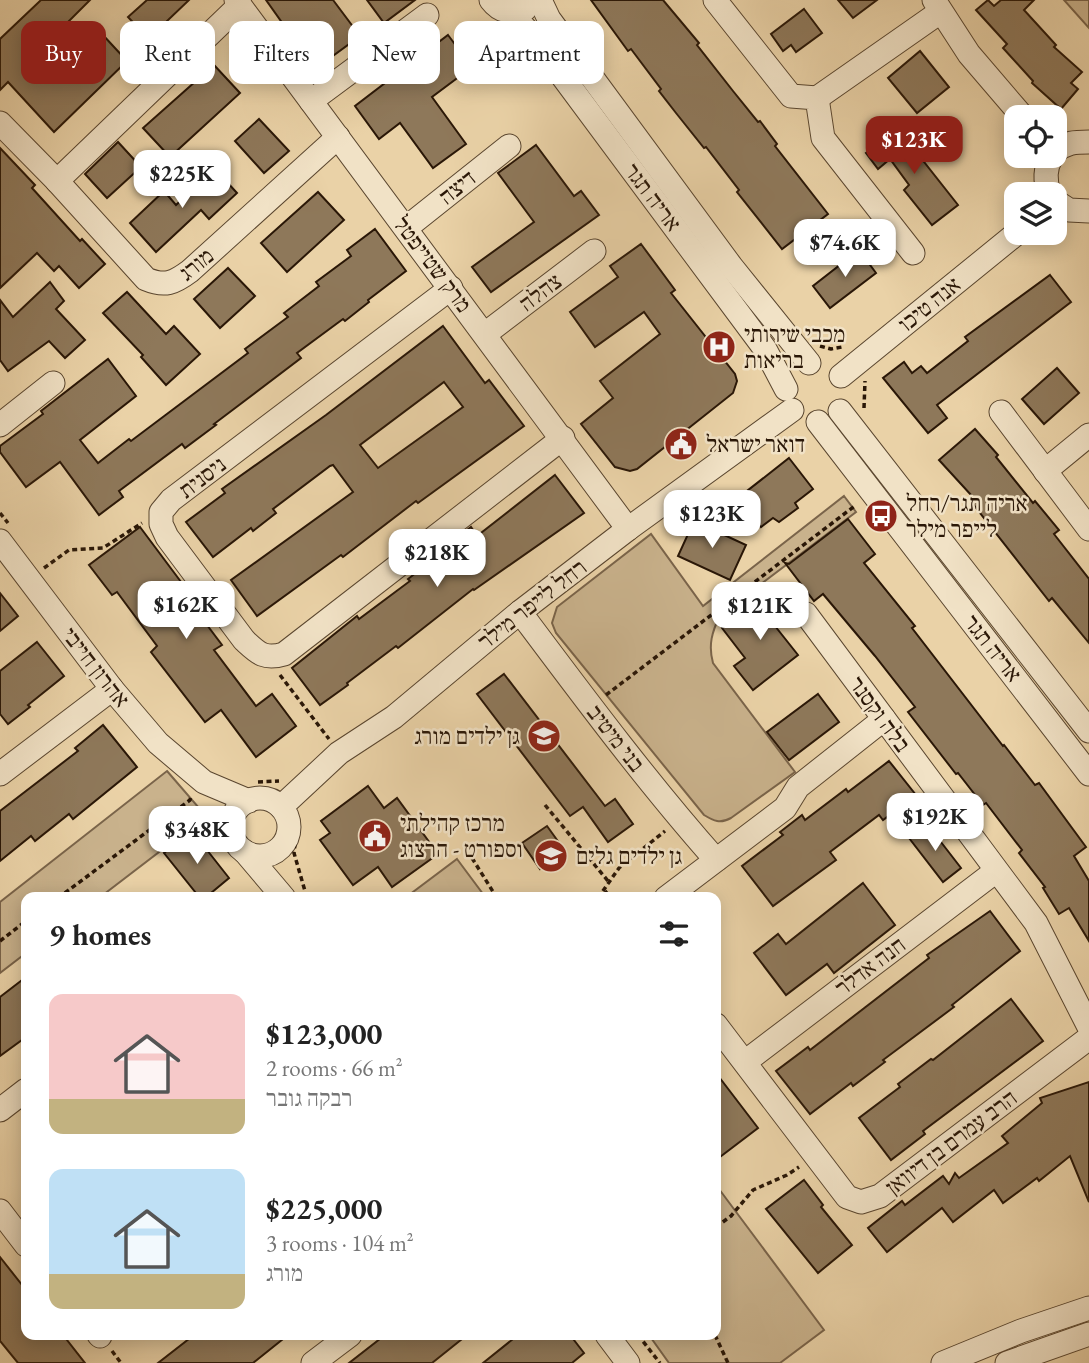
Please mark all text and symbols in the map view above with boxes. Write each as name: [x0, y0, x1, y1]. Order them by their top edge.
chip: Buy: [21, 21, 106, 84]
chip: Rent: [120, 21, 215, 84]
chip: Filters: [229, 21, 334, 84]
chip: New: [348, 21, 440, 84]
chip: Apartment: [454, 21, 604, 84]
map controls: [1004, 105, 1067, 245]
button: locate: [1004, 105, 1067, 168]
pin: $123K: [865, 116, 963, 176]
text: $123K: [882, 124, 946, 154]
pin: $225K: [133, 150, 231, 210]
street label: אריה תגר: [618, 157, 688, 237]
text: $225K: [150, 158, 214, 188]
street label: דיצה: [432, 163, 482, 211]
button: layers: [1004, 182, 1067, 245]
street label: מרק שטייפטל: [387, 210, 479, 318]
pin: $74.6K: [788, 219, 902, 279]
text: $74.6K: [810, 227, 880, 257]
street label: מורג: [172, 241, 220, 287]
street label: צהלה: [512, 266, 568, 318]
street label: אנה טיכו: [891, 270, 967, 338]
place label: מכבי שירותי בריאות: [744, 319, 845, 375]
hospital icon: מכבי שירותי בריאות: [700, 328, 738, 366]
public building icon: דואר ישראל: [662, 425, 700, 463]
place label: דואר ישראל: [706, 429, 805, 459]
street label: ניסנית: [172, 449, 232, 505]
place label: אריה תגר/רחל לייפר מילר: [906, 488, 1028, 544]
pin: $123K: [663, 490, 761, 550]
bus stop icon: אריה תגר/רחל לייפר מילר: [862, 497, 900, 535]
text: $123K: [680, 498, 744, 528]
pin: $218K: [388, 530, 486, 589]
text: $218K: [405, 537, 469, 567]
street label: רחל לייפר מילר: [471, 552, 593, 656]
pin: $162K: [137, 582, 235, 641]
pin: $121K: [711, 582, 809, 642]
text: $162K: [154, 589, 218, 619]
text: $121K: [728, 590, 792, 620]
street label: אריה תגר: [957, 608, 1029, 688]
street label: אהרון חייבי: [55, 621, 137, 713]
street label: בלה וקסנר: [842, 670, 918, 758]
street label: בני מיטיב: [580, 698, 652, 778]
school or university icon: גן ילדים מורג: [525, 717, 563, 755]
place label: גן ילדים מורג: [414, 721, 520, 751]
pin: $192K: [886, 794, 984, 853]
text: $192K: [903, 801, 967, 831]
pin: $348K: [148, 806, 246, 866]
place label: מרכז קהילתי וספורט - הרצוג: [400, 808, 523, 864]
text: $348K: [165, 814, 229, 844]
public building icon: מרכז קהילתי וספורט - הרצוג: [356, 817, 394, 855]
school or university icon: גן ילדים גלים: [532, 837, 570, 875]
place label: גן ילדים גלים: [576, 841, 683, 871]
text: 9 homes: [49, 915, 151, 954]
icon: filters: [655, 915, 693, 953]
street label: חנה אדלר: [829, 930, 911, 1002]
text: $123,000: [266, 1014, 382, 1053]
icon: home: [105, 1022, 189, 1106]
text: 2 rooms · 66 m²: [266, 1053, 403, 1083]
text: רבקה גובר: [266, 1083, 352, 1113]
street label: הרב עמרם בן דיוואן: [879, 1083, 1023, 1201]
text: $225,000: [266, 1189, 382, 1228]
icon: home: [105, 1197, 189, 1281]
text: 3 rooms · 104 m²: [266, 1228, 414, 1258]
text: מורג: [266, 1258, 303, 1288]

